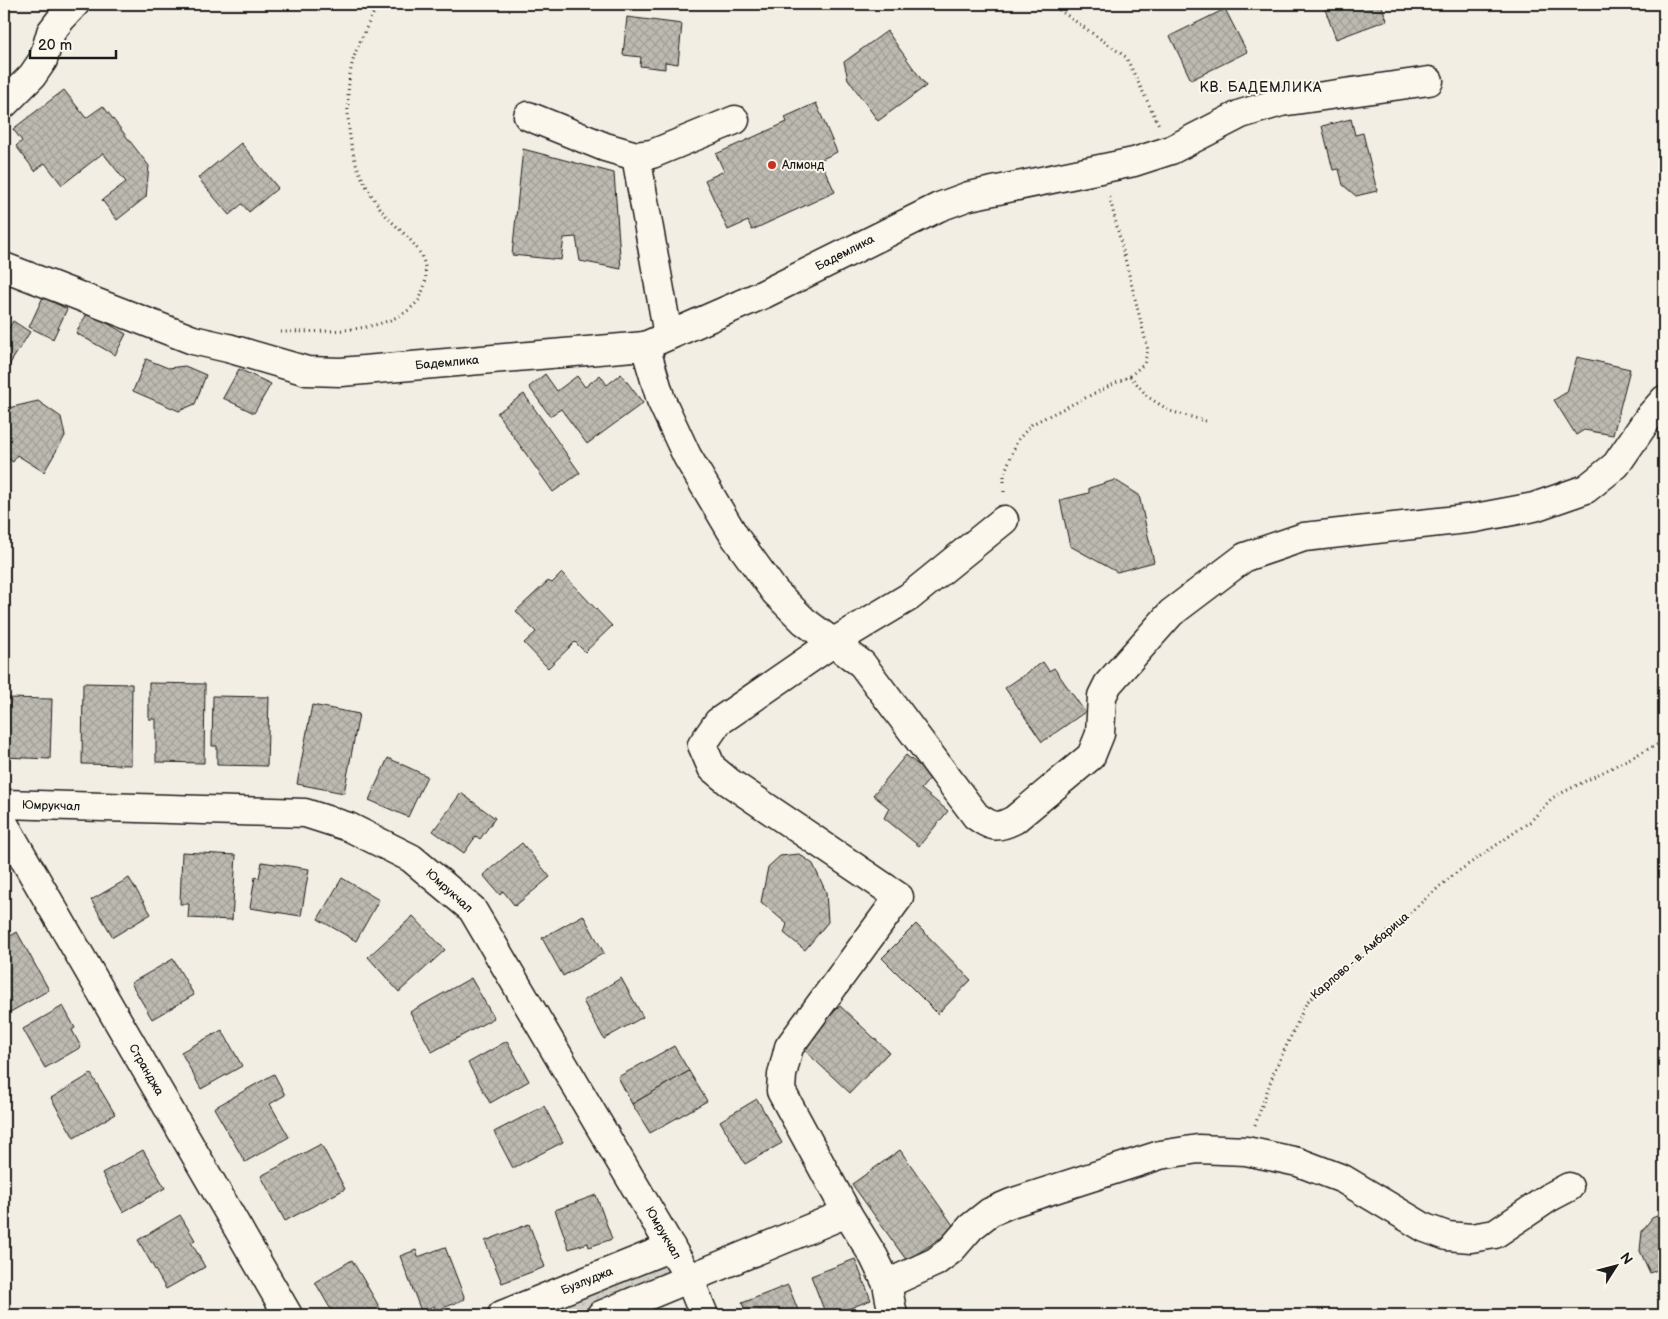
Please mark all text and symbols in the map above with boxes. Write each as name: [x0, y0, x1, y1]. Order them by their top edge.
scale bar: [30, 28, 116, 60]
text: 20 m: [38, 36, 72, 55]
district label: КВ. БАДЕМЛИКА: [1199, 79, 1323, 96]
place label: Алмонд: [781, 158, 825, 173]
marker: Алмонд: [766, 159, 778, 171]
street label: Бадемлика: [813, 232, 877, 274]
street label: Бадемлика: [414, 353, 480, 373]
street label: Юмрукчал: [22, 797, 81, 815]
street label: Юмрукчал: [422, 866, 476, 916]
street label: Карлово - в. Амбарица: [1308, 909, 1412, 1003]
street label: Странджа: [125, 1042, 167, 1098]
street label: Юмрукчал: [642, 1204, 684, 1262]
north arrow: [1590, 1242, 1640, 1292]
text: N: [1616, 1249, 1636, 1268]
street label: Бузлуджа: [559, 1264, 615, 1298]

